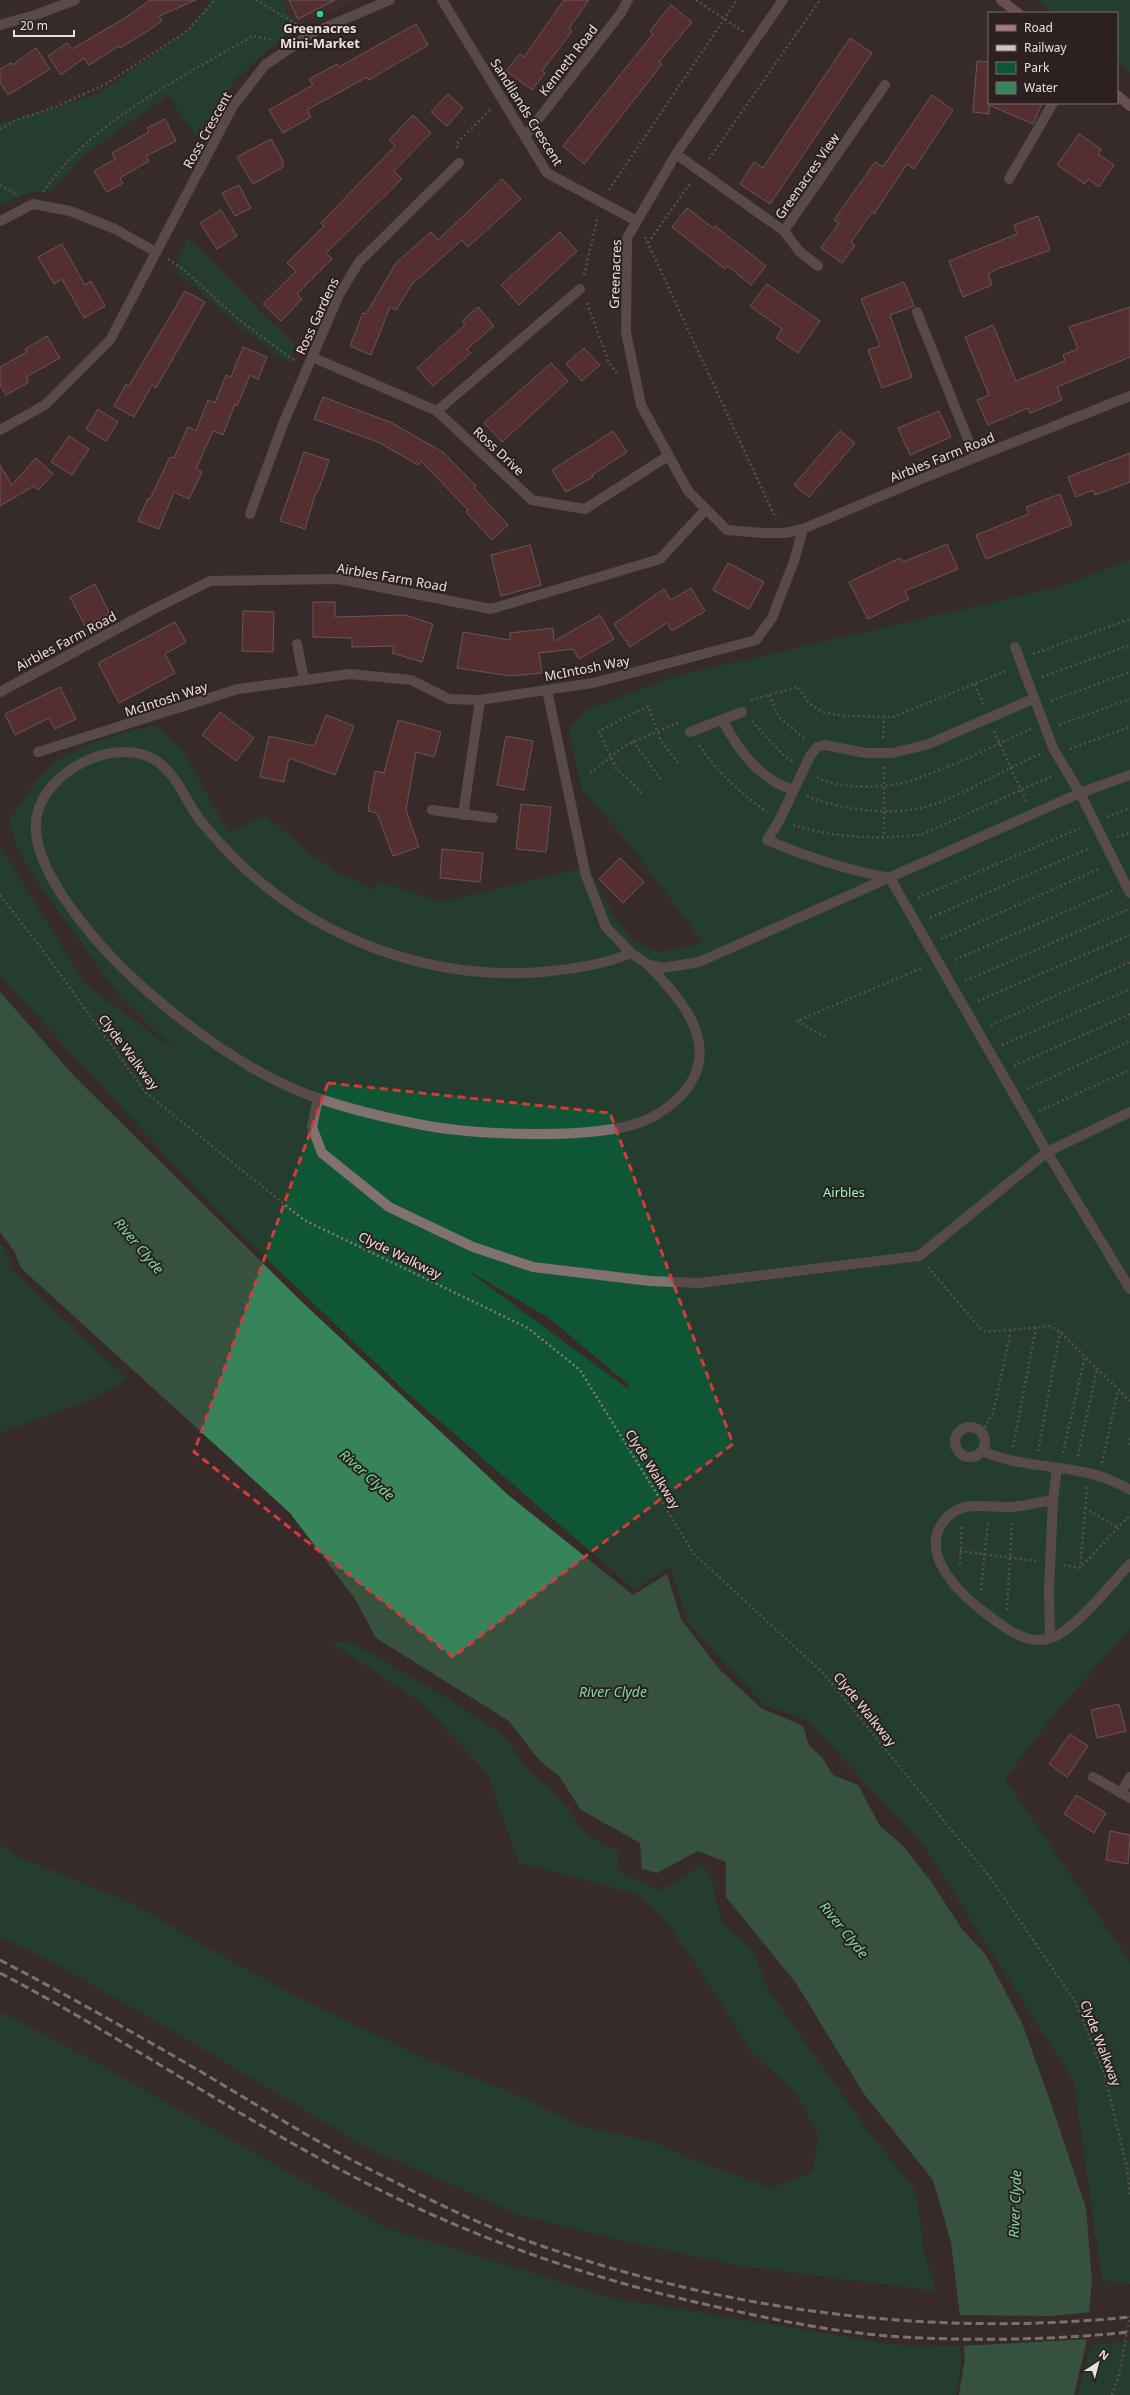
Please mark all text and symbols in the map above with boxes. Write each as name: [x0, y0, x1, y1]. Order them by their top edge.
marker: Greenacres Mini-Market: [315, 9, 325, 19]
scale bar: [14, 12, 74, 38]
legend: [988, 12, 1118, 104]
text: 20 m: [20, 17, 48, 34]
place label: Greenacres Mini-Market: [280, 19, 360, 52]
text: Road: [1024, 19, 1053, 36]
street label: Kenneth Road: [534, 21, 602, 99]
text: Railway: [1024, 39, 1068, 56]
street label: Sandilands Crescent: [487, 55, 567, 169]
text: Park: [1024, 59, 1050, 76]
text: Water: [1024, 79, 1058, 96]
street label: Ross Crescent: [179, 88, 236, 172]
street label: Greenacres View: [771, 129, 844, 223]
street label: Greenacres: [605, 239, 625, 309]
street label: Ross Gardens: [291, 274, 343, 358]
street label: Ross Drive: [469, 423, 529, 479]
street label: Airbles Farm Road: [887, 428, 997, 486]
street label: Airbles Farm Road: [336, 558, 448, 596]
street label: Airbles Farm Road: [13, 607, 119, 675]
street label: McIntosh Way: [543, 651, 631, 685]
street label: McIntosh Way: [122, 677, 210, 721]
street label: Clyde Walkway: [95, 1010, 164, 1094]
park label: Airbles: [823, 1183, 865, 1201]
water label: River Clyde: [110, 1214, 168, 1278]
street label: Clyde Walkway: [355, 1227, 445, 1283]
street label: Clyde Walkway: [621, 1426, 685, 1512]
water label: River Clyde: [336, 1445, 399, 1504]
street label: Clyde Walkway: [830, 1668, 901, 1750]
water label: River Clyde: [579, 1682, 647, 1701]
water label: River Clyde: [816, 1897, 873, 1962]
street label: Clyde Walkway: [1076, 1998, 1126, 2089]
water label: River Clyde: [1004, 2170, 1025, 2238]
north arrow: [1078, 2343, 1118, 2383]
text: N: [1096, 2346, 1112, 2363]

